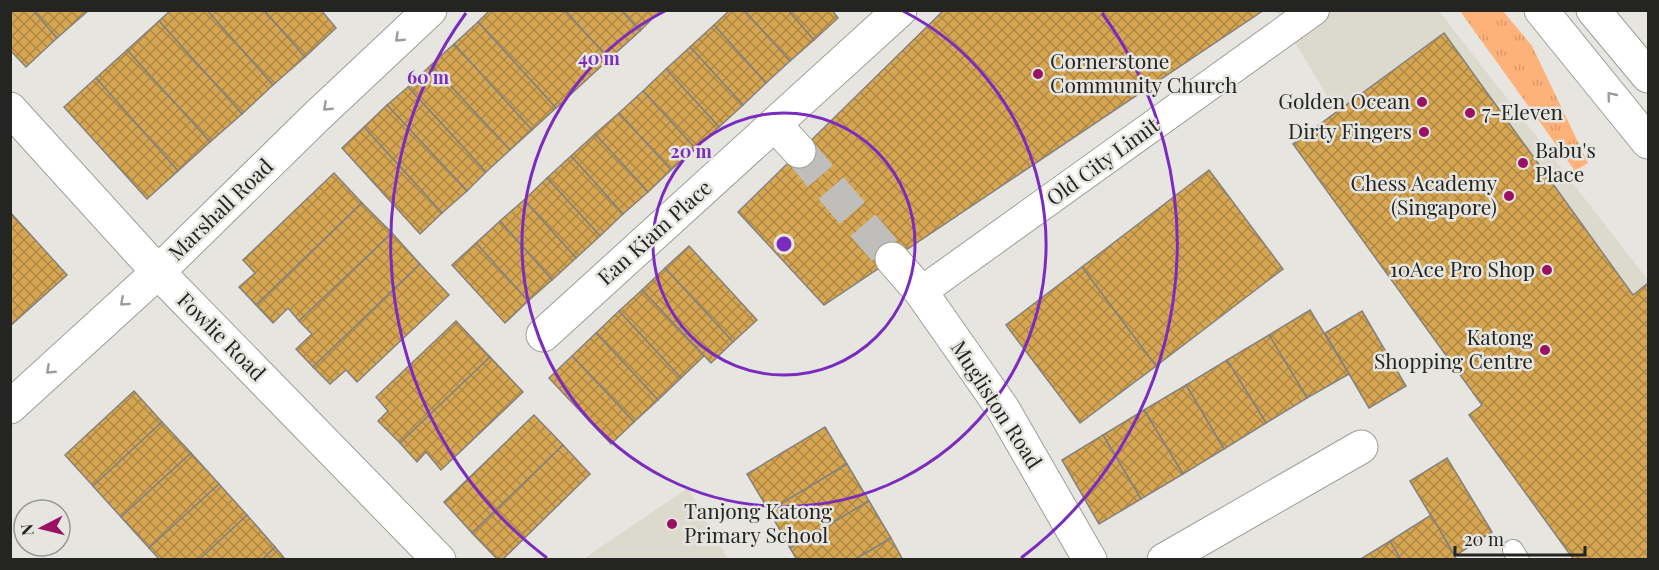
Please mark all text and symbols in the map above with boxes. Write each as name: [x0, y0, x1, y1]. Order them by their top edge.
one-way arrow: [396, 31, 407, 42]
text: 40 m: [578, 46, 621, 70]
place label: Cornerstone Community Church: [1050, 46, 1238, 98]
text: 60 m: [407, 65, 450, 89]
marker: Cornerstone Community Church: [1031, 67, 1045, 81]
place label: Golden Ocean: [1278, 86, 1410, 114]
one-way arrow: [1608, 92, 1619, 103]
marker: Golden Ocean: [1415, 95, 1429, 109]
place label: 7-Eleven: [1482, 97, 1564, 125]
one-way arrow: [323, 100, 333, 111]
marker: 7-Eleven: [1463, 106, 1477, 120]
street label: Old City Limit: [1040, 110, 1164, 211]
place label: Dirty Fingers: [1288, 116, 1412, 144]
marker: Dirty Fingers: [1417, 125, 1431, 139]
place label: Babu's Place: [1535, 135, 1596, 187]
text: 20 m: [670, 139, 712, 163]
street label: Marshall Road: [161, 152, 278, 266]
marker: Babu's Place: [1516, 156, 1530, 170]
place label: Chess Academy (Singapore): [1351, 168, 1497, 220]
street label: Ean Kiam Place: [591, 173, 717, 290]
marker: Chess Academy (Singapore): [1502, 189, 1516, 203]
centre of rings: [774, 234, 794, 254]
place label: 10Ace Pro Shop: [1390, 254, 1535, 282]
marker: 10Ace Pro Shop: [1540, 263, 1554, 277]
street label: Fowlie Road: [172, 285, 273, 386]
one-way arrow: [120, 295, 131, 306]
place label: Katong Shopping Centre: [1374, 322, 1533, 374]
street label: Mugliston Road: [946, 334, 1050, 473]
marker: Katong Shopping Centre: [1538, 343, 1552, 357]
one-way arrow: [47, 363, 57, 374]
place label: Tanjong Katong Primary School: [684, 496, 832, 548]
north arrow: [12, 498, 72, 558]
marker: Tanjong Katong Primary School: [665, 517, 679, 531]
scale bar: [1455, 519, 1586, 557]
text: N: [15, 522, 38, 537]
text: 20 m: [1464, 527, 1504, 551]

